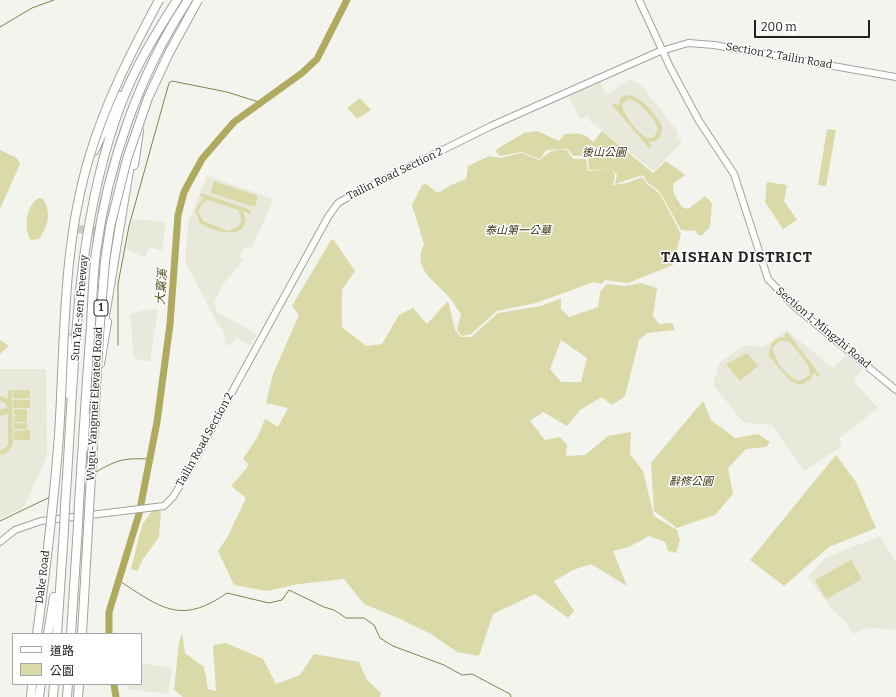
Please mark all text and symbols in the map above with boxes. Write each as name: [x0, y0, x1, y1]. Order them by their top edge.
scale bar: [756, 12, 872, 38]
text: 200 m: [761, 20, 797, 34]
street label: Section 2, Tailin Road: [725, 40, 833, 72]
street label: Tailin Road Section 2: [345, 145, 445, 203]
park label: 後山公園: [582, 146, 626, 160]
park label: 泰山第一公墓: [485, 224, 551, 238]
district label: TAISHAN DISTRICT: [661, 249, 813, 267]
street label: Sun Yat-sen Freeway: [69, 254, 91, 362]
water label: 大窠溪: [154, 269, 170, 305]
street label: Section 1, Mingzhi Road: [773, 285, 873, 371]
road number: 1: [94, 300, 108, 316]
street label: Wugu-Yangmei Elevated Road: [84, 327, 106, 481]
street label: Tailin Road Section 2: [174, 391, 236, 489]
park label: 辭修公園: [669, 475, 713, 489]
street label: Dake Road: [33, 550, 53, 604]
legend: [12, 633, 142, 685]
text: 道路: [50, 644, 74, 658]
text: 公園: [50, 664, 74, 678]

